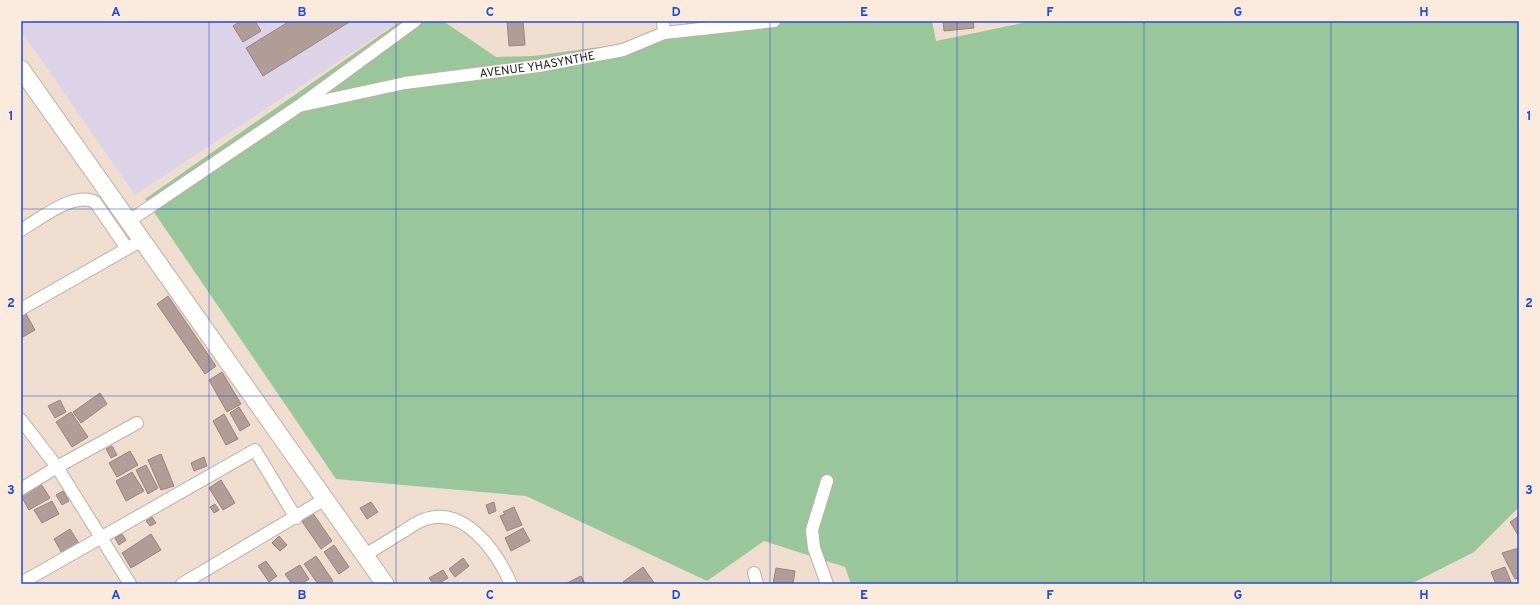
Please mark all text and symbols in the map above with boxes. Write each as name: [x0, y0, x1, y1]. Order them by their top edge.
text: A: [111, 5, 121, 21]
text: B: [298, 5, 307, 21]
text: C: [486, 5, 494, 21]
text: D: [671, 5, 681, 21]
text: E: [860, 5, 868, 21]
text: F: [1046, 5, 1054, 21]
text: G: [1234, 5, 1243, 21]
text: H: [1419, 5, 1429, 21]
street label: AVENUE YHASYNTHE: [479, 48, 597, 82]
text: 1: [8, 109, 14, 125]
text: 1: [1526, 109, 1532, 125]
text: 2: [7, 296, 15, 312]
text: 2: [1525, 296, 1533, 312]
text: 3: [7, 483, 15, 499]
text: 3: [1525, 483, 1533, 499]
text: A: [111, 588, 121, 604]
text: B: [298, 588, 307, 604]
text: C: [486, 588, 494, 604]
text: D: [671, 588, 681, 604]
text: E: [860, 588, 868, 604]
text: F: [1046, 588, 1054, 604]
text: G: [1234, 588, 1243, 604]
text: H: [1419, 588, 1429, 604]

